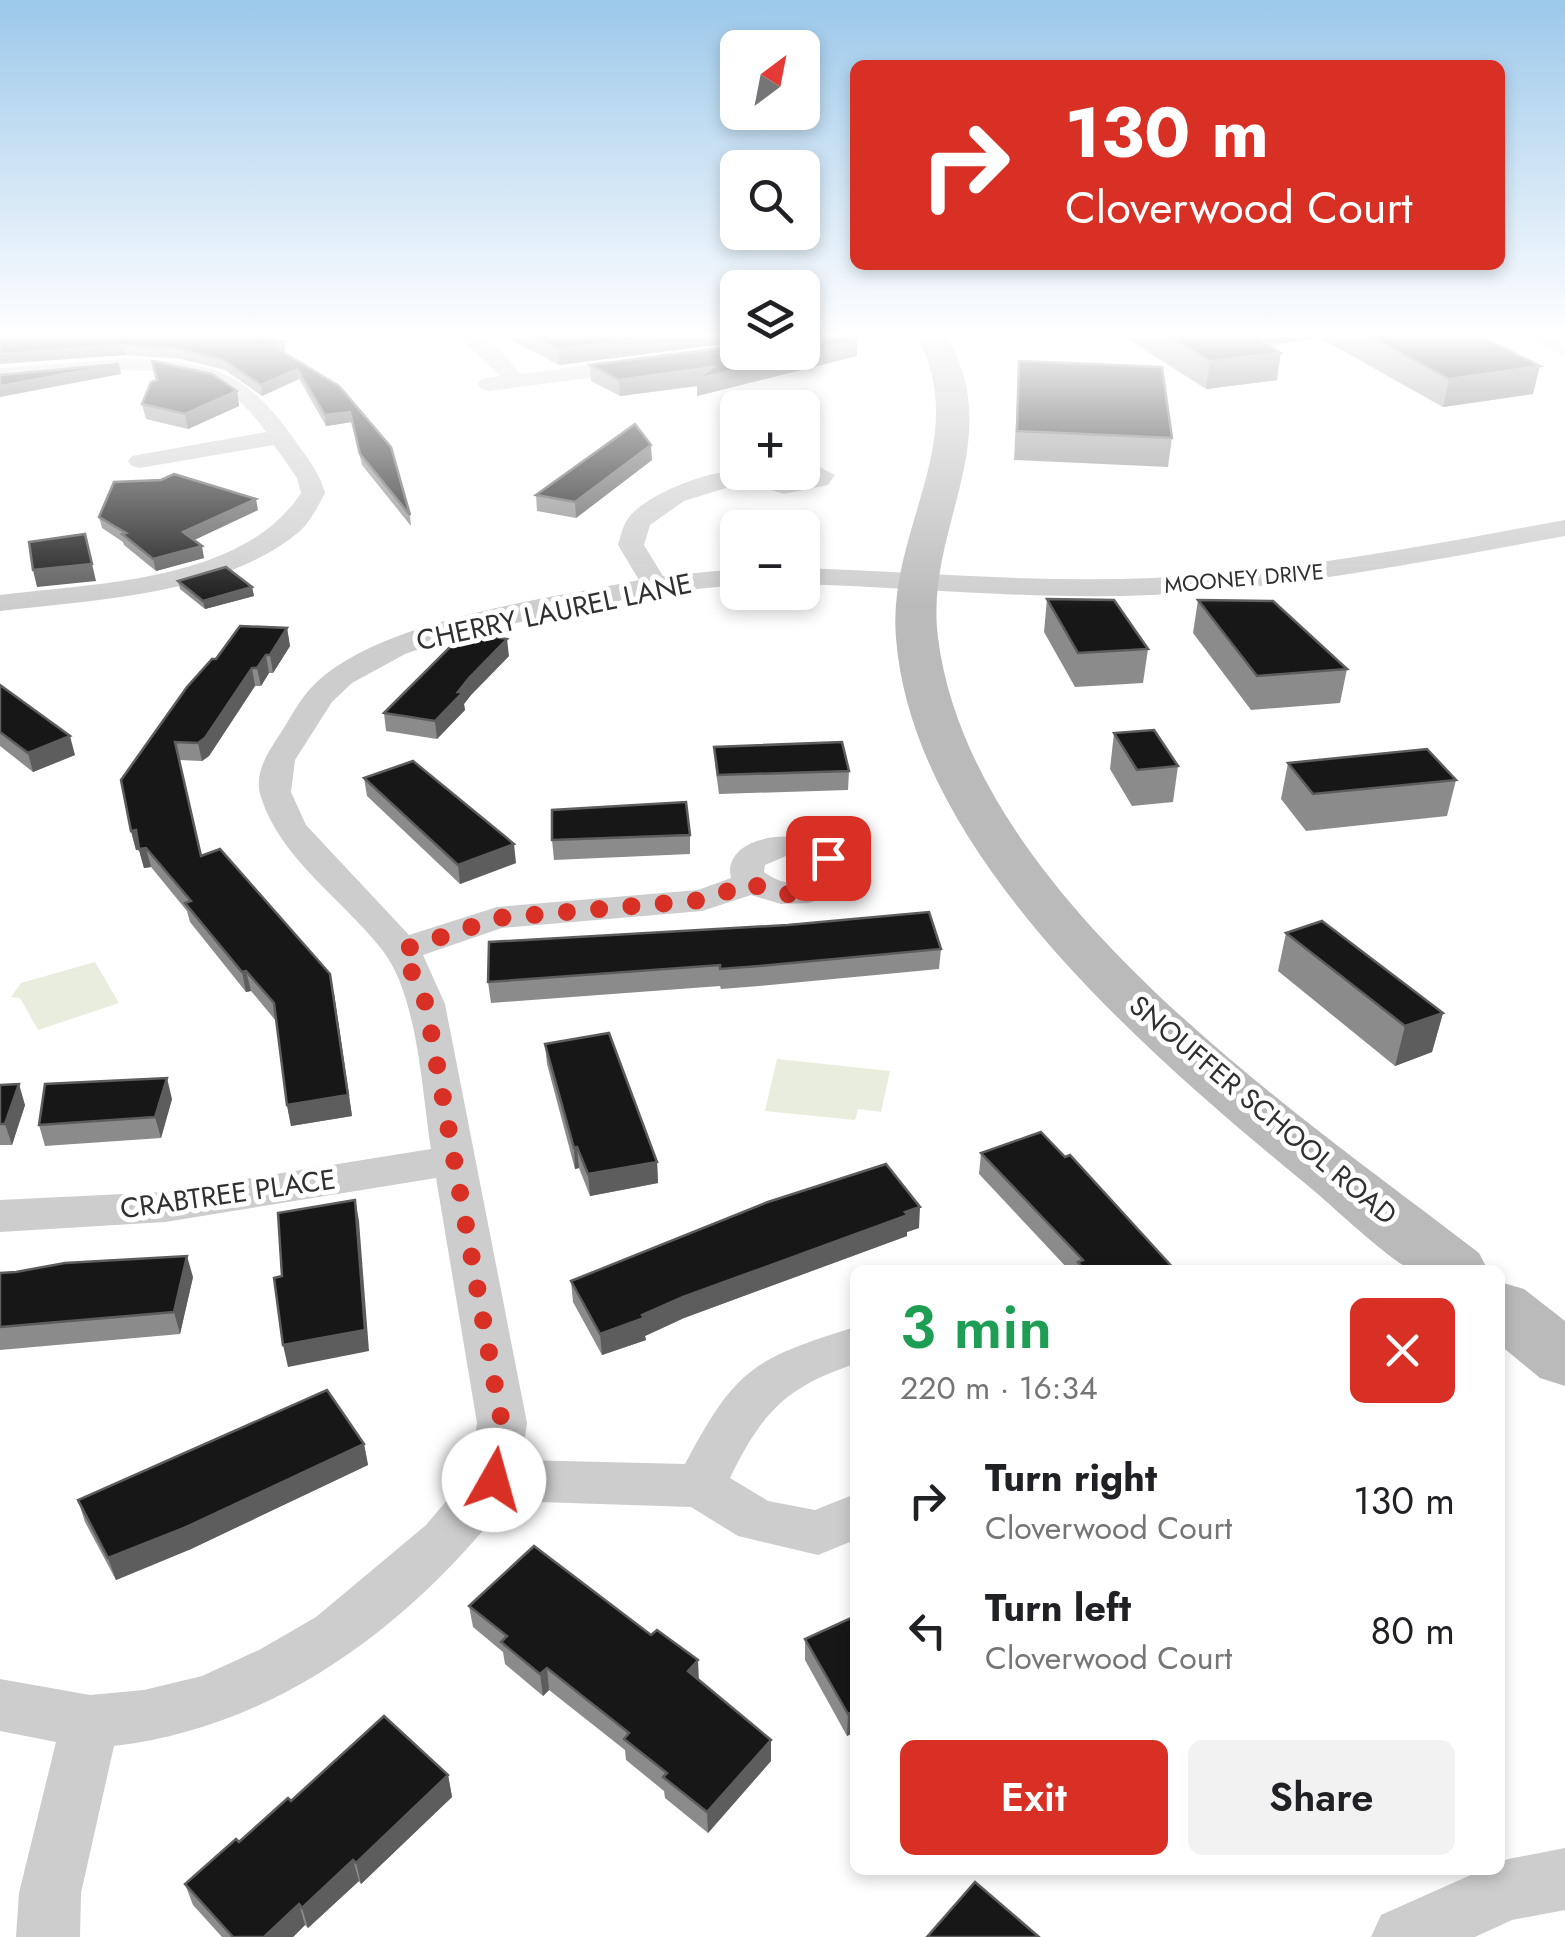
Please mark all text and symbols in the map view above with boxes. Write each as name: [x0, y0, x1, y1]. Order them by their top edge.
north arrow: [720, 30, 820, 130]
map controls: [720, 30, 820, 610]
text: 130 m: [1065, 82, 1269, 183]
icon: right: [900, 100, 1030, 230]
button: search: [720, 150, 820, 250]
text: Cloverwood Court: [1065, 175, 1413, 240]
button: layers: [720, 270, 820, 370]
button: +: [720, 390, 820, 490]
button: −: [720, 510, 820, 610]
street label: MOONEY DRIVE: [1163, 555, 1325, 601]
street label: CHERRY LAUREL LANE: [412, 563, 696, 661]
pin: [786, 816, 871, 901]
icon: arrive: [801, 831, 856, 886]
street label: SNOUFFER SCHOOL ROAD: [1120, 986, 1406, 1234]
street label: CRABTREE PLACE: [118, 1159, 338, 1229]
text: 3 min: [900, 1284, 1052, 1371]
button: close: [1350, 1298, 1455, 1403]
text: 220 m · 16:34: [900, 1365, 1098, 1411]
position arrow: [442, 1428, 546, 1532]
text: Turn right: [985, 1450, 1157, 1505]
icon: right: [900, 1473, 955, 1528]
text: 130 m: [1353, 1473, 1455, 1528]
text: Cloverwood Court: [985, 1505, 1232, 1551]
text: Turn left: [985, 1580, 1131, 1635]
icon: left: [900, 1603, 955, 1658]
text: 80 m: [1370, 1603, 1455, 1658]
text: Cloverwood Court: [985, 1635, 1232, 1681]
button: Exit: [900, 1740, 1168, 1855]
button: Share: [1188, 1740, 1455, 1855]

